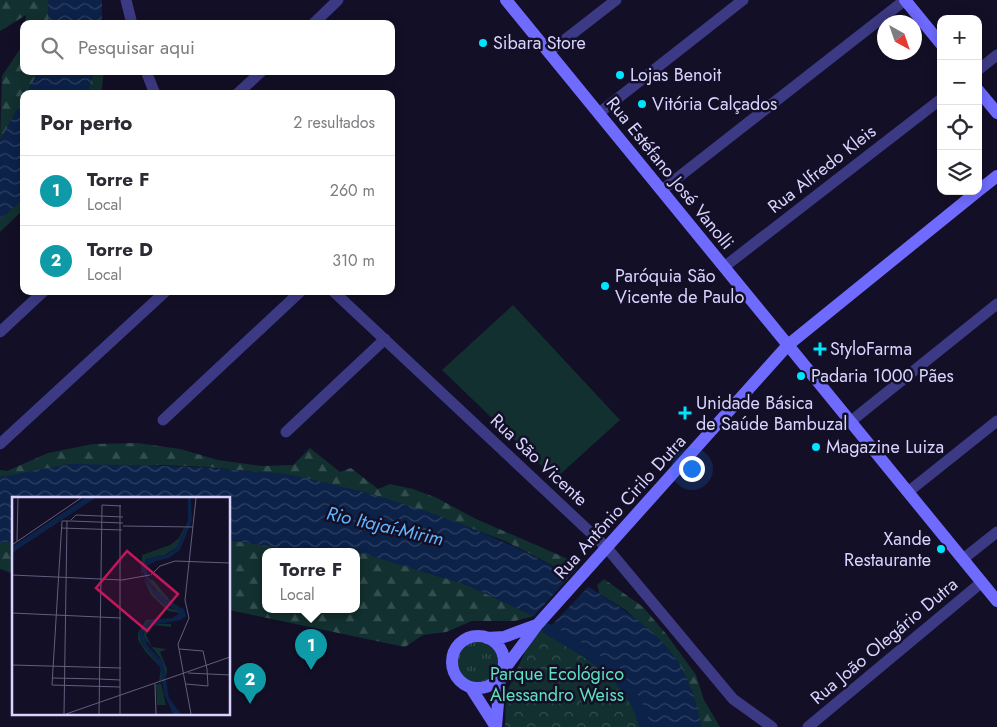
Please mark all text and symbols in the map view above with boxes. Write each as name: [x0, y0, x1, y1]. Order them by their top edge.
north arrow: [877, 15, 922, 60]
map controls: [937, 15, 982, 195]
button: +: [937, 15, 982, 60]
search box: [20, 20, 395, 75]
place label: Sibara Store: [493, 30, 586, 56]
icon: search: [38, 34, 66, 62]
text: Pesquisar aqui: [78, 34, 195, 61]
marker: Sibara Store: [477, 37, 489, 49]
button: −: [937, 60, 982, 105]
place label: Lojas Benoit: [630, 62, 722, 88]
marker: Lojas Benoit: [614, 69, 626, 81]
street label: Rua Estéfano José Vanolli: [600, 91, 740, 255]
place label: Vitória Calçados: [652, 91, 777, 117]
marker: Vitória Calçados: [636, 98, 648, 110]
button: locate: [937, 105, 982, 150]
text: Por perto: [40, 108, 132, 138]
text: 2 resultados: [293, 111, 375, 134]
street label: Rua Alfredo Kleis: [762, 118, 882, 220]
button: layers: [937, 150, 982, 195]
text: Torre F: [87, 166, 149, 193]
text: 1: [52, 179, 60, 202]
text: 260 m: [330, 179, 375, 202]
text: Local: [87, 193, 122, 216]
text: Torre D: [87, 236, 153, 263]
text: 2: [51, 249, 61, 272]
text: 310 m: [332, 249, 375, 272]
text: Local: [87, 263, 122, 286]
place label: Paróquia São Vicente de Paulo: [615, 263, 744, 310]
marker: Paróquia São Vicente de Paulo: [599, 280, 611, 292]
place label: StyloFarma: [830, 336, 912, 362]
marker: StyloFarma: [814, 343, 826, 355]
place label: Padaria 1000 Pães: [811, 363, 954, 389]
marker: Padaria 1000 Pães: [795, 370, 807, 382]
place label: Unidade Básica de Saúde Bambuzal: [696, 390, 847, 437]
marker: Unidade Básica de Saúde Bambuzal: [678, 406, 692, 420]
street label: Rua São Vicente: [484, 408, 594, 512]
street label: Rua Antônio Cirilo Dutra: [548, 429, 692, 585]
place label: Magazine Luiza: [826, 434, 944, 460]
marker: Magazine Luiza: [810, 441, 822, 453]
your location: [679, 456, 705, 482]
inset map: [12, 497, 230, 714]
water label: Rio Itajaí-Mirim: [324, 499, 446, 553]
place label: Xande Restaurante: [844, 526, 931, 573]
marker: Xande Restaurante: [935, 543, 947, 555]
popup: [262, 548, 360, 613]
text: Torre F: [280, 556, 342, 583]
street label: Rua João Olegário Dutra: [805, 572, 963, 710]
text: Local: [280, 583, 315, 606]
pin: 1: [295, 629, 327, 670]
park label: Parque Ecológico Alessandro Weiss: [490, 661, 624, 708]
pin: 2: [234, 663, 266, 704]

